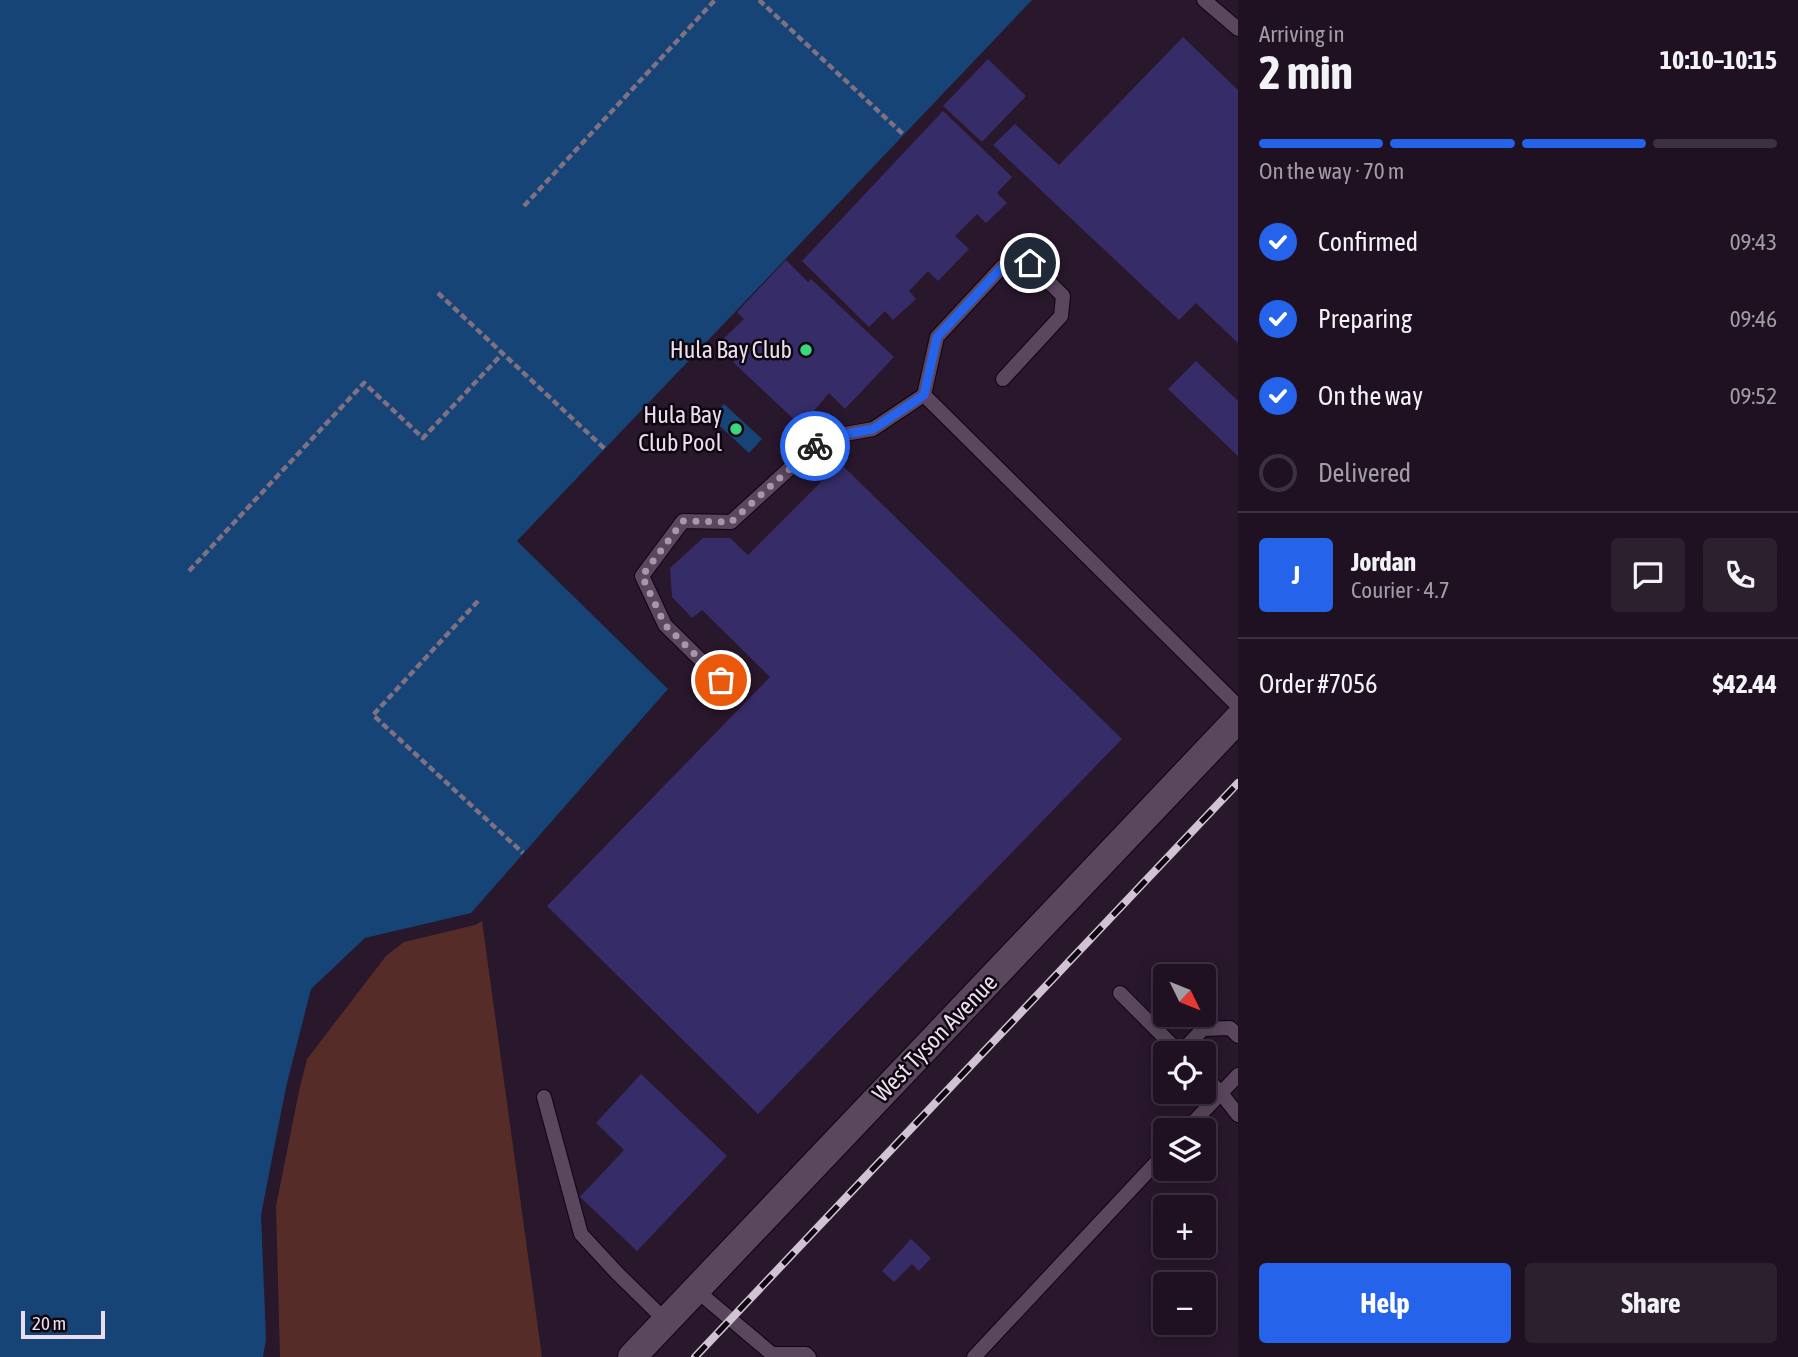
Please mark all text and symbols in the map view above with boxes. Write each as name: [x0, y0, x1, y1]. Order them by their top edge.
text: Arriving in: [1259, 21, 1345, 47]
text: 10:10–10:15: [1660, 45, 1777, 75]
text: 2 min: [1259, 46, 1353, 99]
text: On the way · 70 m: [1259, 158, 1404, 184]
icon: check: [1259, 223, 1297, 261]
text: Confirmed: [1318, 227, 1418, 257]
text: 09:43: [1730, 229, 1777, 255]
pin: [1000, 233, 1060, 293]
icon: home: [1011, 244, 1049, 282]
icon: check: [1259, 300, 1297, 338]
text: Preparing: [1318, 304, 1412, 334]
text: 09:46: [1730, 306, 1777, 332]
place label: Hula Bay Club: [670, 336, 792, 363]
marker: Hula Bay Club: [798, 342, 814, 358]
icon: check: [1259, 377, 1297, 415]
text: On the way: [1318, 381, 1423, 411]
text: 09:52: [1730, 383, 1777, 409]
place label: Hula Bay Club Pool: [638, 401, 723, 456]
courier: [780, 411, 850, 481]
marker: Hula Bay Club Pool: [728, 421, 744, 437]
icon: bike: [796, 427, 834, 465]
text: Delivered: [1318, 458, 1411, 488]
button: chat: [1611, 538, 1685, 612]
button: phone: [1703, 538, 1777, 612]
text: Jordan: [1351, 547, 1416, 577]
text: J: [1292, 560, 1300, 590]
text: Courier · 4.7: [1351, 577, 1450, 603]
pin: [691, 650, 751, 710]
icon: bag: [702, 661, 740, 699]
text: Order #7056: [1259, 669, 1378, 699]
text: $42.44: [1713, 669, 1777, 699]
north arrow: [1153, 964, 1216, 1027]
map controls: [1153, 964, 1216, 1335]
street label: West Tyson Avenue: [867, 968, 1002, 1107]
button: locate: [1153, 1041, 1216, 1104]
button: layers: [1153, 1118, 1216, 1181]
button: +: [1153, 1195, 1216, 1258]
button: Help: [1259, 1263, 1511, 1343]
button: Share: [1525, 1263, 1777, 1343]
button: −: [1153, 1272, 1216, 1335]
scale bar: [21, 1308, 105, 1340]
text: 20 m: [32, 1312, 66, 1334]

